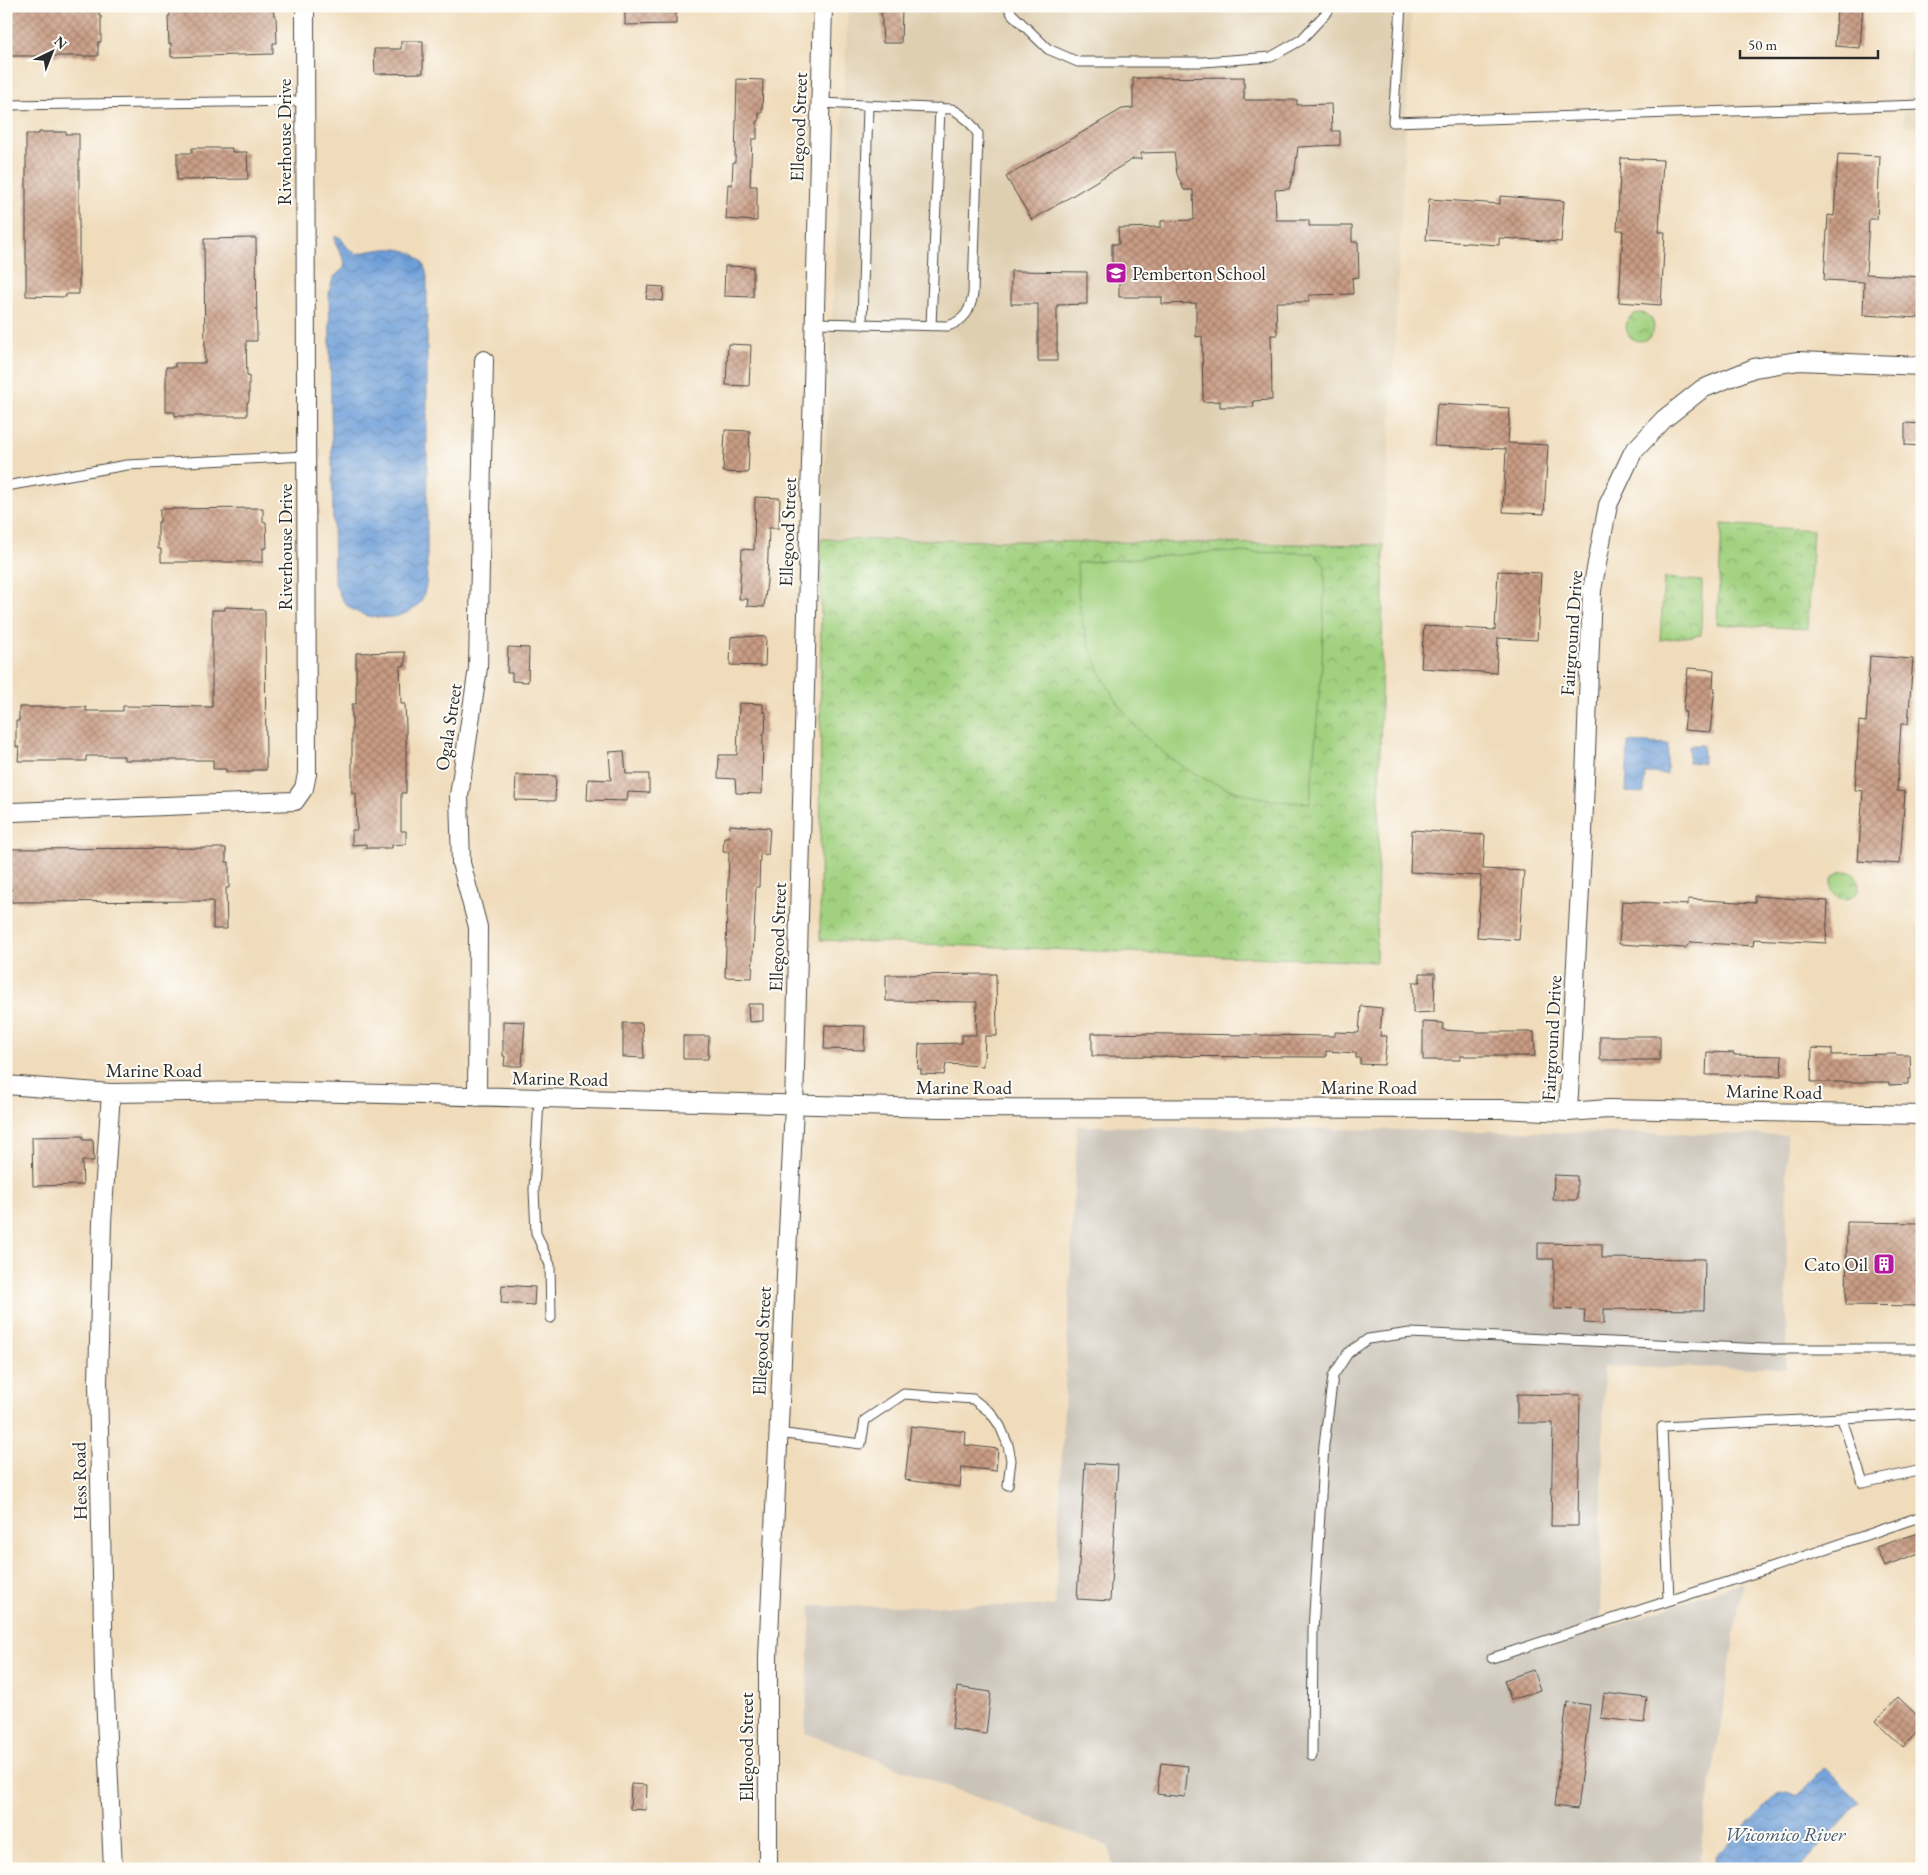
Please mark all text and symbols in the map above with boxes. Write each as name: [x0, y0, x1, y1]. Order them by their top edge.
north arrow: [28, 28, 78, 78]
scale bar: [1740, 28, 1878, 60]
text: N: [51, 32, 72, 53]
text: 50 m: [1748, 35, 1777, 54]
street label: Ellegood Street: [784, 72, 813, 182]
street label: Riverhouse Drive: [272, 79, 297, 205]
school or university icon: Pemberton School: [1104, 261, 1128, 285]
place label: Pemberton School: [1132, 261, 1266, 286]
street label: Ellegood Street: [773, 477, 802, 587]
street label: Riverhouse Drive: [273, 484, 298, 610]
street label: Fairground Drive: [1555, 569, 1588, 697]
street label: Ogala Street: [429, 682, 468, 773]
street label: Ellegood Street: [763, 882, 792, 992]
street label: Fairground Drive: [1536, 975, 1567, 1102]
street label: Marine Road: [106, 1058, 203, 1083]
street label: Marine Road: [512, 1065, 609, 1092]
street label: Marine Road: [916, 1075, 1013, 1100]
street label: Marine Road: [1321, 1075, 1418, 1100]
street label: Marine Road: [1726, 1078, 1823, 1105]
place label: Cato Oil: [1804, 1252, 1868, 1277]
building icon: Cato Oil: [1872, 1252, 1896, 1276]
street label: Ellegood Street: [746, 1286, 777, 1396]
street label: Hess Road: [66, 1441, 93, 1521]
street label: Ellegood Street: [734, 1692, 759, 1802]
water label: Wicomico River: [1725, 1821, 1847, 1847]

